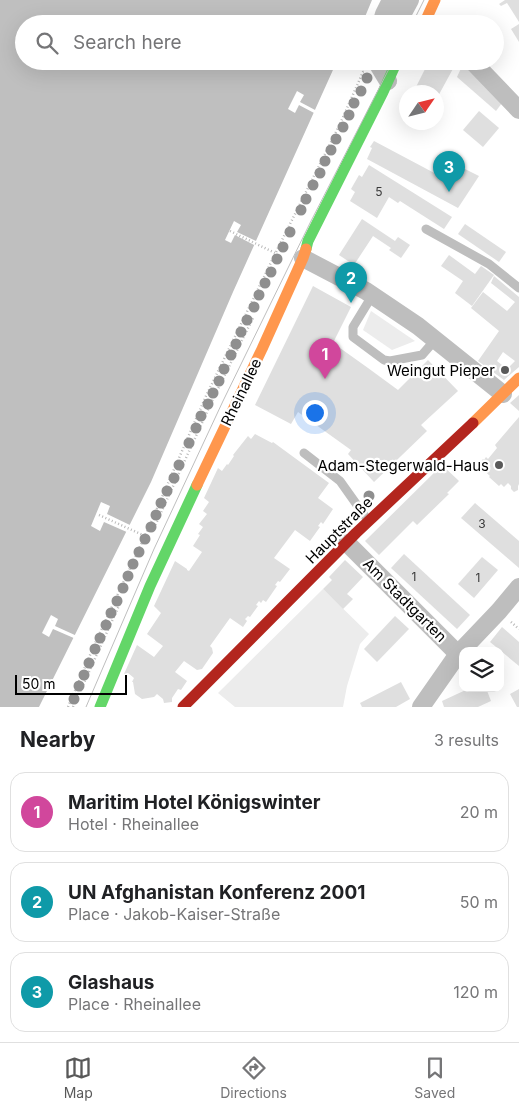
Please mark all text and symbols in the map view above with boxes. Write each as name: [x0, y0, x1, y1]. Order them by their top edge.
search box: [15, 15, 504, 70]
icon: search: [33, 29, 61, 57]
text: Search here: [73, 31, 182, 54]
north arrow: [399, 85, 444, 130]
pin: 3: [433, 151, 465, 192]
house number: 5: [375, 184, 383, 199]
pin: 2: [335, 262, 367, 303]
pin: 1: [309, 338, 341, 379]
street label: Rheinallee: [216, 355, 266, 429]
place label: Weingut Pieper: [387, 361, 495, 380]
marker: Weingut Pieper: [499, 364, 511, 376]
your location: [302, 400, 328, 426]
place label: Adam-Stegerwald-Haus: [317, 456, 489, 475]
marker: Adam-Stegerwald-Haus: [493, 459, 505, 471]
street label: Hauptstraße: [301, 492, 377, 568]
house number: 3: [478, 516, 486, 531]
street label: Am Stadtgarten: [359, 554, 451, 646]
house number: 1: [412, 569, 416, 584]
house number: 1: [476, 570, 480, 585]
map controls: [459, 647, 504, 692]
button: layers: [459, 647, 504, 692]
scale bar: [15, 672, 128, 695]
text: 50 m: [22, 675, 56, 692]
text: Nearby: [20, 727, 95, 752]
text: 3 results: [434, 730, 499, 750]
text: Maritim Hotel Königswinter: [68, 791, 320, 814]
text: 1: [34, 802, 40, 822]
text: 20 m: [460, 802, 498, 822]
text: Hotel · Rheinallee: [68, 814, 199, 834]
text: UN Afghanistan Konferenz 2001: [68, 881, 365, 904]
text: 2: [32, 892, 42, 912]
text: 50 m: [460, 892, 498, 912]
text: Place · Jakob-Kaiser-Straße: [68, 904, 280, 924]
text: Glashaus: [68, 971, 154, 994]
text: 3: [32, 982, 42, 1002]
text: 120 m: [453, 982, 498, 1002]
text: Place · Rheinallee: [68, 994, 201, 1014]
tab: Map: [64, 1054, 93, 1101]
tab: Directions: [220, 1054, 287, 1101]
tab: Saved: [414, 1054, 455, 1101]

